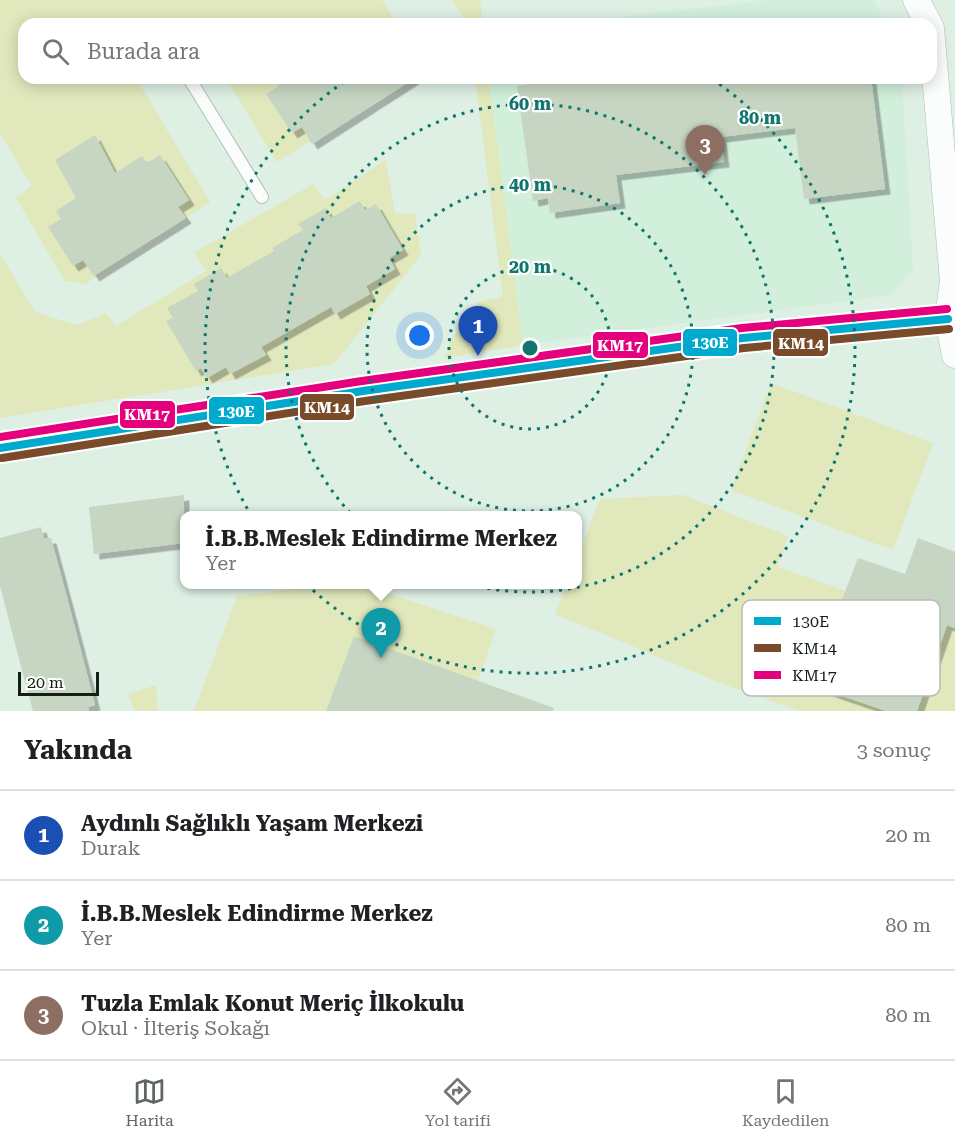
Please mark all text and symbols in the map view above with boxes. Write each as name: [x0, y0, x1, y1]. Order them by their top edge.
search box: [18, 18, 937, 84]
icon: search: [39, 35, 72, 68]
text: Burada ara: [87, 39, 200, 64]
text: 60 m: [509, 93, 552, 114]
text: 80 m: [739, 107, 782, 128]
pin: 3: [686, 126, 724, 175]
text: 40 m: [509, 174, 552, 195]
text: 20 m: [509, 256, 552, 277]
pin: 1: [458, 306, 498, 356]
your location: [405, 321, 434, 350]
line badge: 130E: [682, 328, 738, 357]
line badge: KM14: [772, 328, 829, 357]
line badge: KM17: [592, 331, 649, 359]
text: 130E: [691, 333, 729, 352]
text: KM14: [778, 334, 824, 353]
text: KM17: [597, 336, 643, 355]
centre of rings: [520, 338, 540, 358]
line badge: KM14: [299, 393, 355, 421]
line badge: 130E: [208, 396, 265, 425]
text: KM14: [304, 398, 350, 417]
line badge: KM17: [119, 400, 176, 429]
text: 130E: [217, 402, 255, 421]
text: KM17: [124, 405, 170, 424]
popup: [180, 511, 582, 589]
text: İ.B.B.Meslek Edindirme Merkez: [205, 526, 557, 551]
text: Yer: [205, 551, 237, 575]
legend: [742, 600, 940, 696]
pin: 2: [362, 608, 400, 658]
text: 130E: [792, 612, 829, 631]
text: KM14: [792, 639, 837, 658]
text: KM17: [792, 666, 837, 685]
scale bar: [18, 669, 99, 696]
text: 20 m: [27, 673, 64, 692]
text: Yakında: [24, 735, 132, 765]
text: 3 sonuç: [857, 738, 931, 762]
text: Aydınlı Sağlıklı Yaşam Merkezi: [81, 811, 423, 836]
text: 1: [38, 823, 49, 847]
text: 20 m: [885, 823, 931, 847]
text: Durak: [81, 836, 140, 860]
text: İ.B.B.Meslek Edindirme Merkez: [81, 901, 433, 926]
text: 2: [38, 913, 49, 937]
text: 80 m: [885, 913, 931, 937]
text: Yer: [81, 926, 112, 950]
text: Tuzla Emlak Konut Meriç İlkokulu: [81, 991, 464, 1016]
text: 3: [38, 1003, 49, 1027]
text: 80 m: [885, 1003, 931, 1027]
text: Okul · İlteriş Sokağı: [81, 1016, 270, 1040]
tab: Harita: [126, 1075, 174, 1130]
tab: Yol tarifi: [425, 1075, 491, 1130]
tab: Kaydedilen: [742, 1075, 829, 1130]

